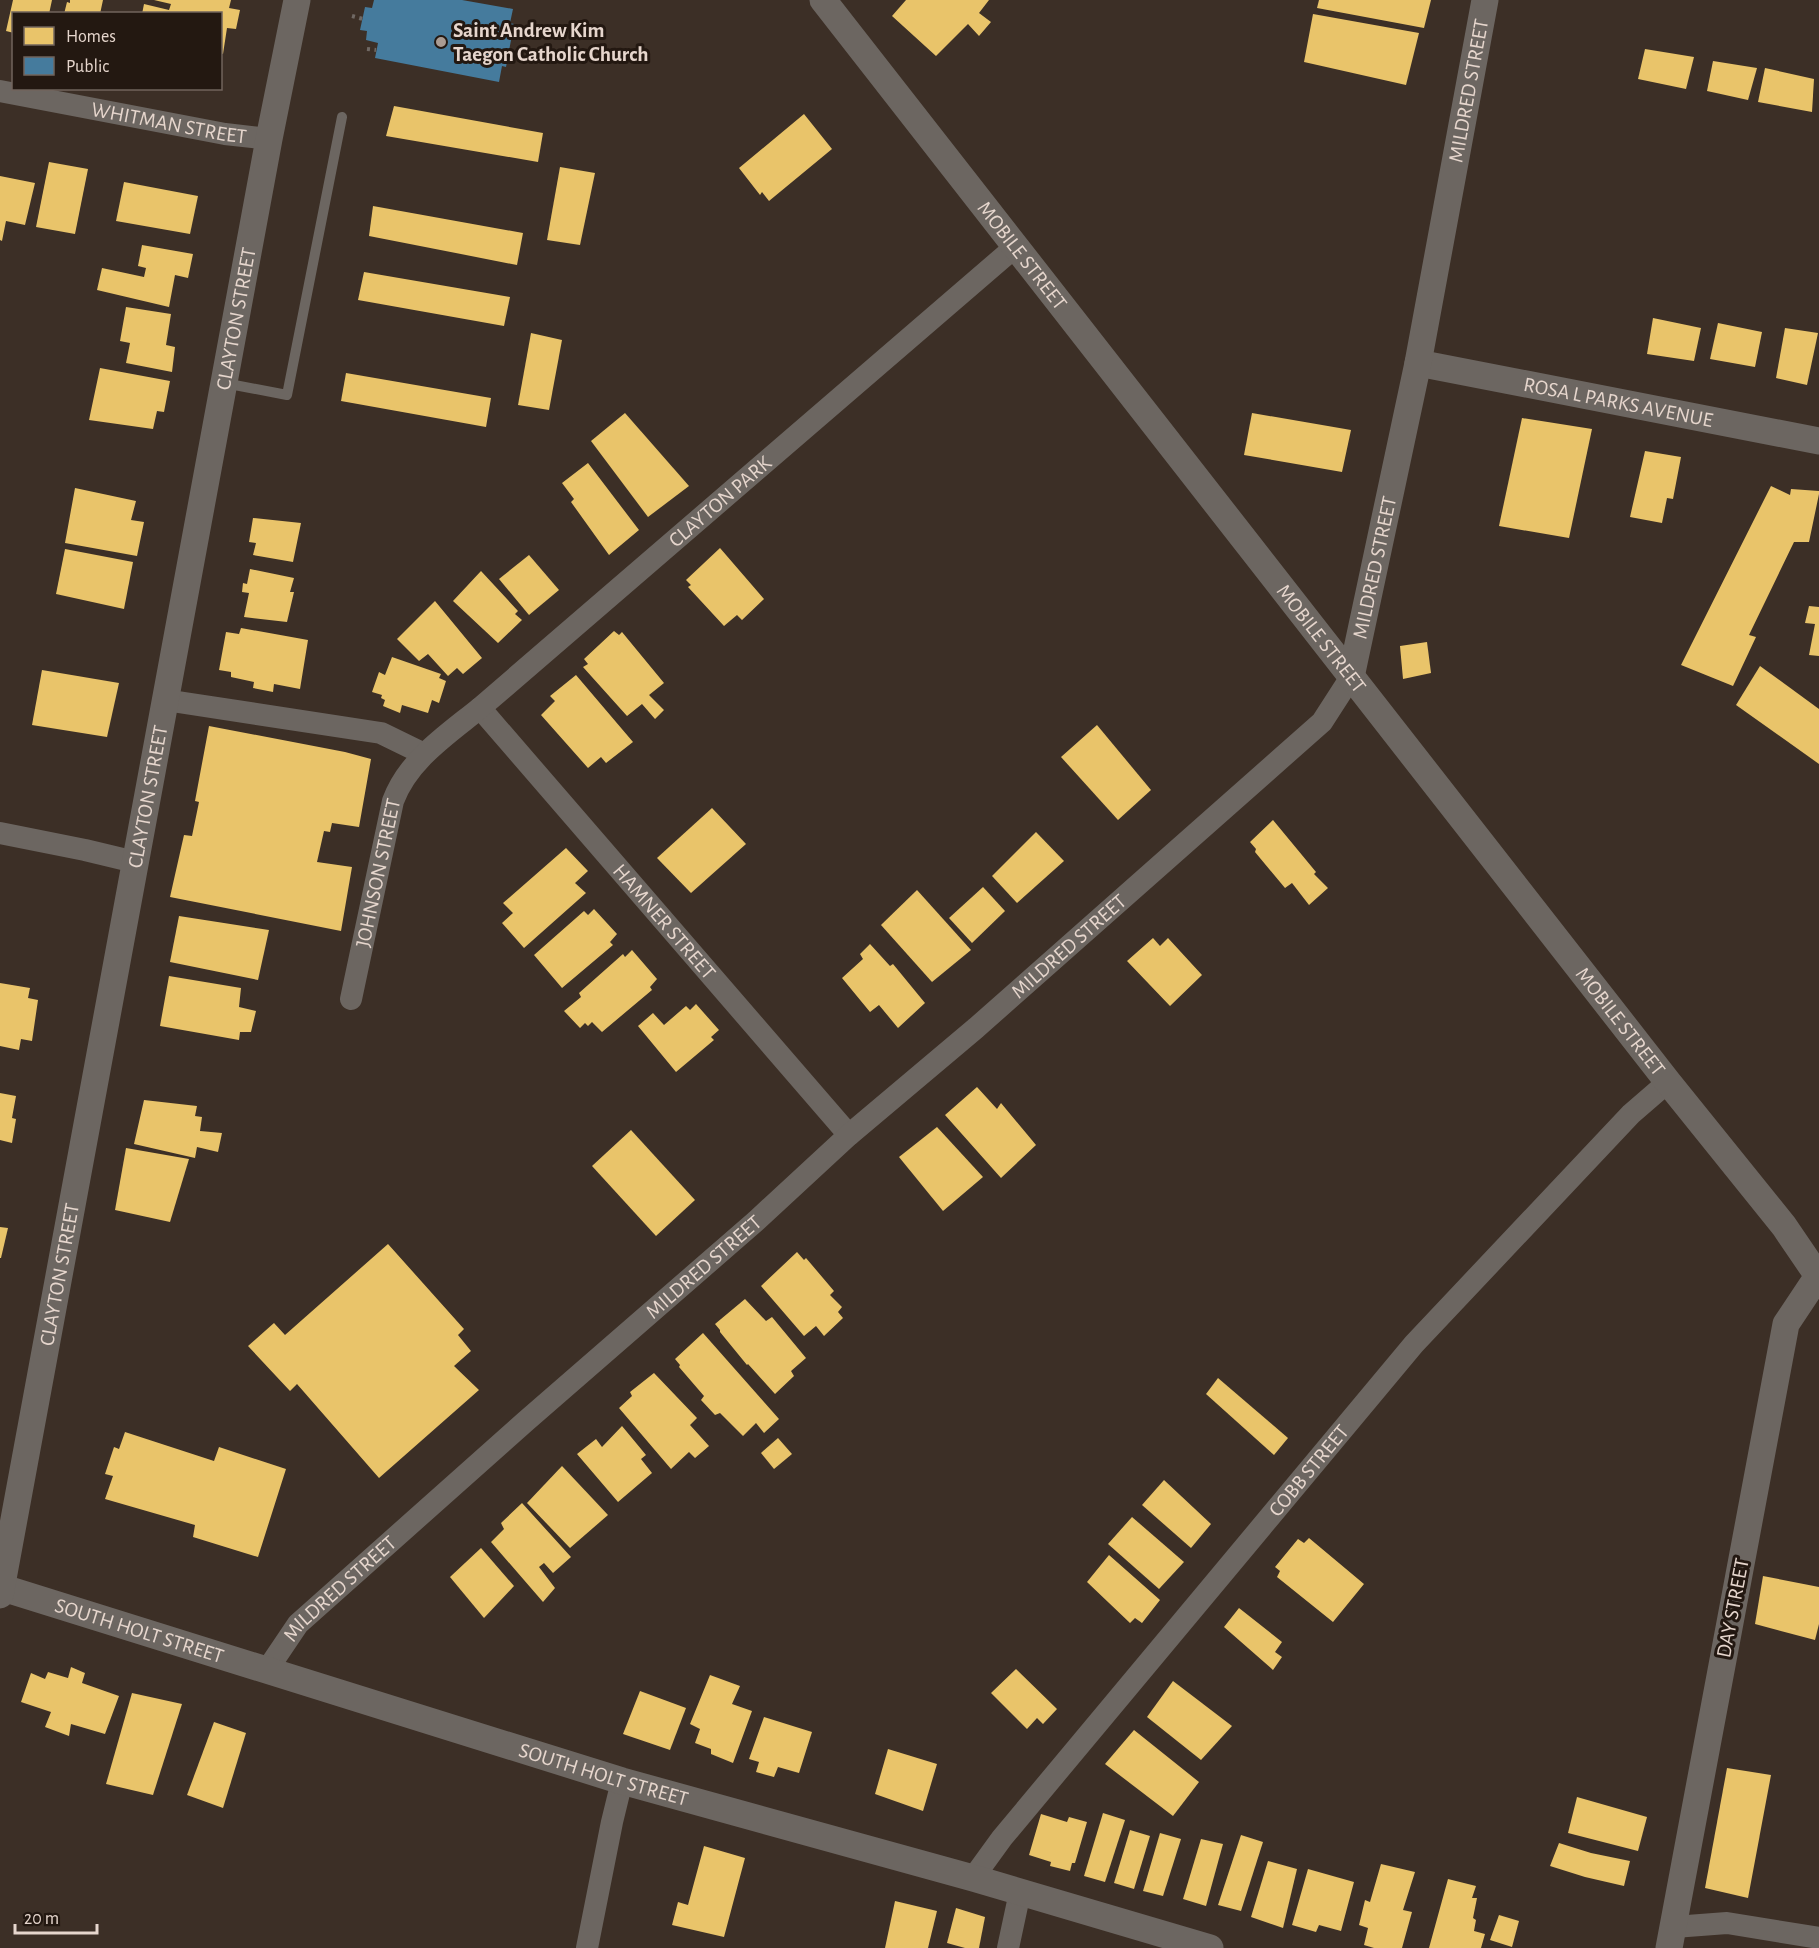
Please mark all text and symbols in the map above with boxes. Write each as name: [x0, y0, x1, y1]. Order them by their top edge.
legend: [12, 12, 222, 90]
street label: MILDRED STREET: [1445, 17, 1492, 164]
place label: Saint Andrew Kim Taegon Catholic Church: [453, 20, 648, 65]
text: Homes: [66, 28, 116, 46]
marker: Saint Andrew Kim Taegon Catholic Church: [434, 35, 448, 49]
text: Public: [66, 58, 109, 76]
street label: WHITMAN STREET: [90, 98, 248, 147]
street label: MOBILE STREET: [974, 197, 1071, 314]
street label: CLAYTON STREET: [212, 246, 259, 392]
street label: ROSA L PARKS AVENUE: [1522, 373, 1715, 431]
street label: CLAYTON PARK: [665, 451, 775, 551]
street label: MILDRED STREET: [1349, 494, 1400, 641]
street label: MOBILE STREET: [1273, 580, 1370, 697]
street label: CLAYTON STREET: [124, 724, 171, 870]
street label: JOHNSON STREET: [352, 797, 404, 949]
street label: HAMNER STREET: [609, 860, 720, 983]
street label: MILDRED STREET: [1007, 890, 1130, 1002]
street label: MOBILE STREET: [1572, 963, 1669, 1080]
street label: CLAYTON STREET: [36, 1201, 83, 1347]
street label: MILDRED STREET: [642, 1211, 765, 1322]
street label: COBB STREET: [1264, 1421, 1353, 1520]
street label: MILDRED STREET: [279, 1532, 400, 1645]
street label: DAY STREET: [1713, 1556, 1753, 1660]
street label: SOUTH HOLT STREET: [52, 1594, 226, 1667]
street label: SOUTH HOLT STREET: [516, 1739, 691, 1809]
scale bar: [15, 1897, 98, 1935]
text: 20 m: [24, 1910, 59, 1928]

